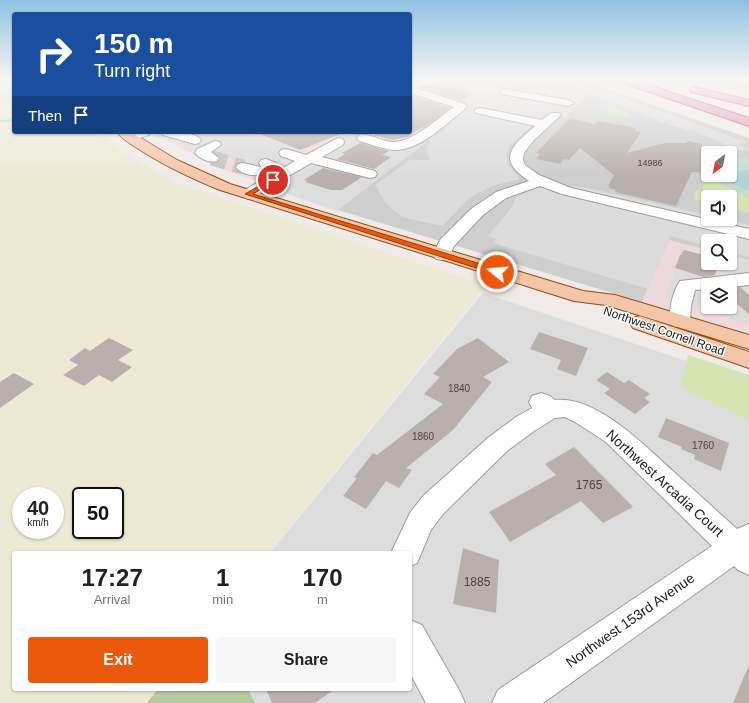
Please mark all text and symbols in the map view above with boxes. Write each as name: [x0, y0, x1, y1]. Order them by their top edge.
icon: right: [28, 28, 80, 80]
text: 150 m: [94, 28, 173, 59]
text: Turn right: [94, 61, 170, 81]
icon: arrive: [70, 104, 92, 126]
text: Then: [28, 107, 62, 124]
north arrow: [701, 146, 737, 182]
map controls: [701, 146, 737, 314]
house number: 14986: [637, 158, 663, 168]
pin: [256, 163, 290, 197]
icon: arrive: [262, 169, 284, 191]
button: sound: [701, 190, 737, 226]
button: search: [701, 234, 737, 270]
position arrow: [476, 251, 518, 293]
button: layers: [701, 278, 737, 314]
street label: Northwest Cornell Road: [601, 304, 727, 358]
house number: 1840: [448, 383, 471, 394]
street label: Northwest Arcadia Court: [603, 426, 727, 540]
house number: 1860: [412, 431, 435, 442]
house number: 1760: [692, 440, 715, 451]
house number: 1765: [576, 478, 603, 492]
speed limit sign: 50: [72, 487, 124, 539]
text: 40: [27, 497, 49, 519]
text: km/h: [27, 517, 49, 528]
text: 17:27: [81, 564, 143, 591]
text: 1: [216, 564, 229, 591]
text: 170: [303, 564, 343, 591]
street label: Northwest 153rd Avenue: [563, 569, 697, 670]
house number: 1885: [464, 575, 491, 589]
text: Arrival: [94, 592, 131, 607]
text: min: [212, 592, 233, 607]
text: m: [317, 592, 328, 607]
button: Exit: [28, 637, 208, 683]
button: Share: [216, 637, 396, 683]

